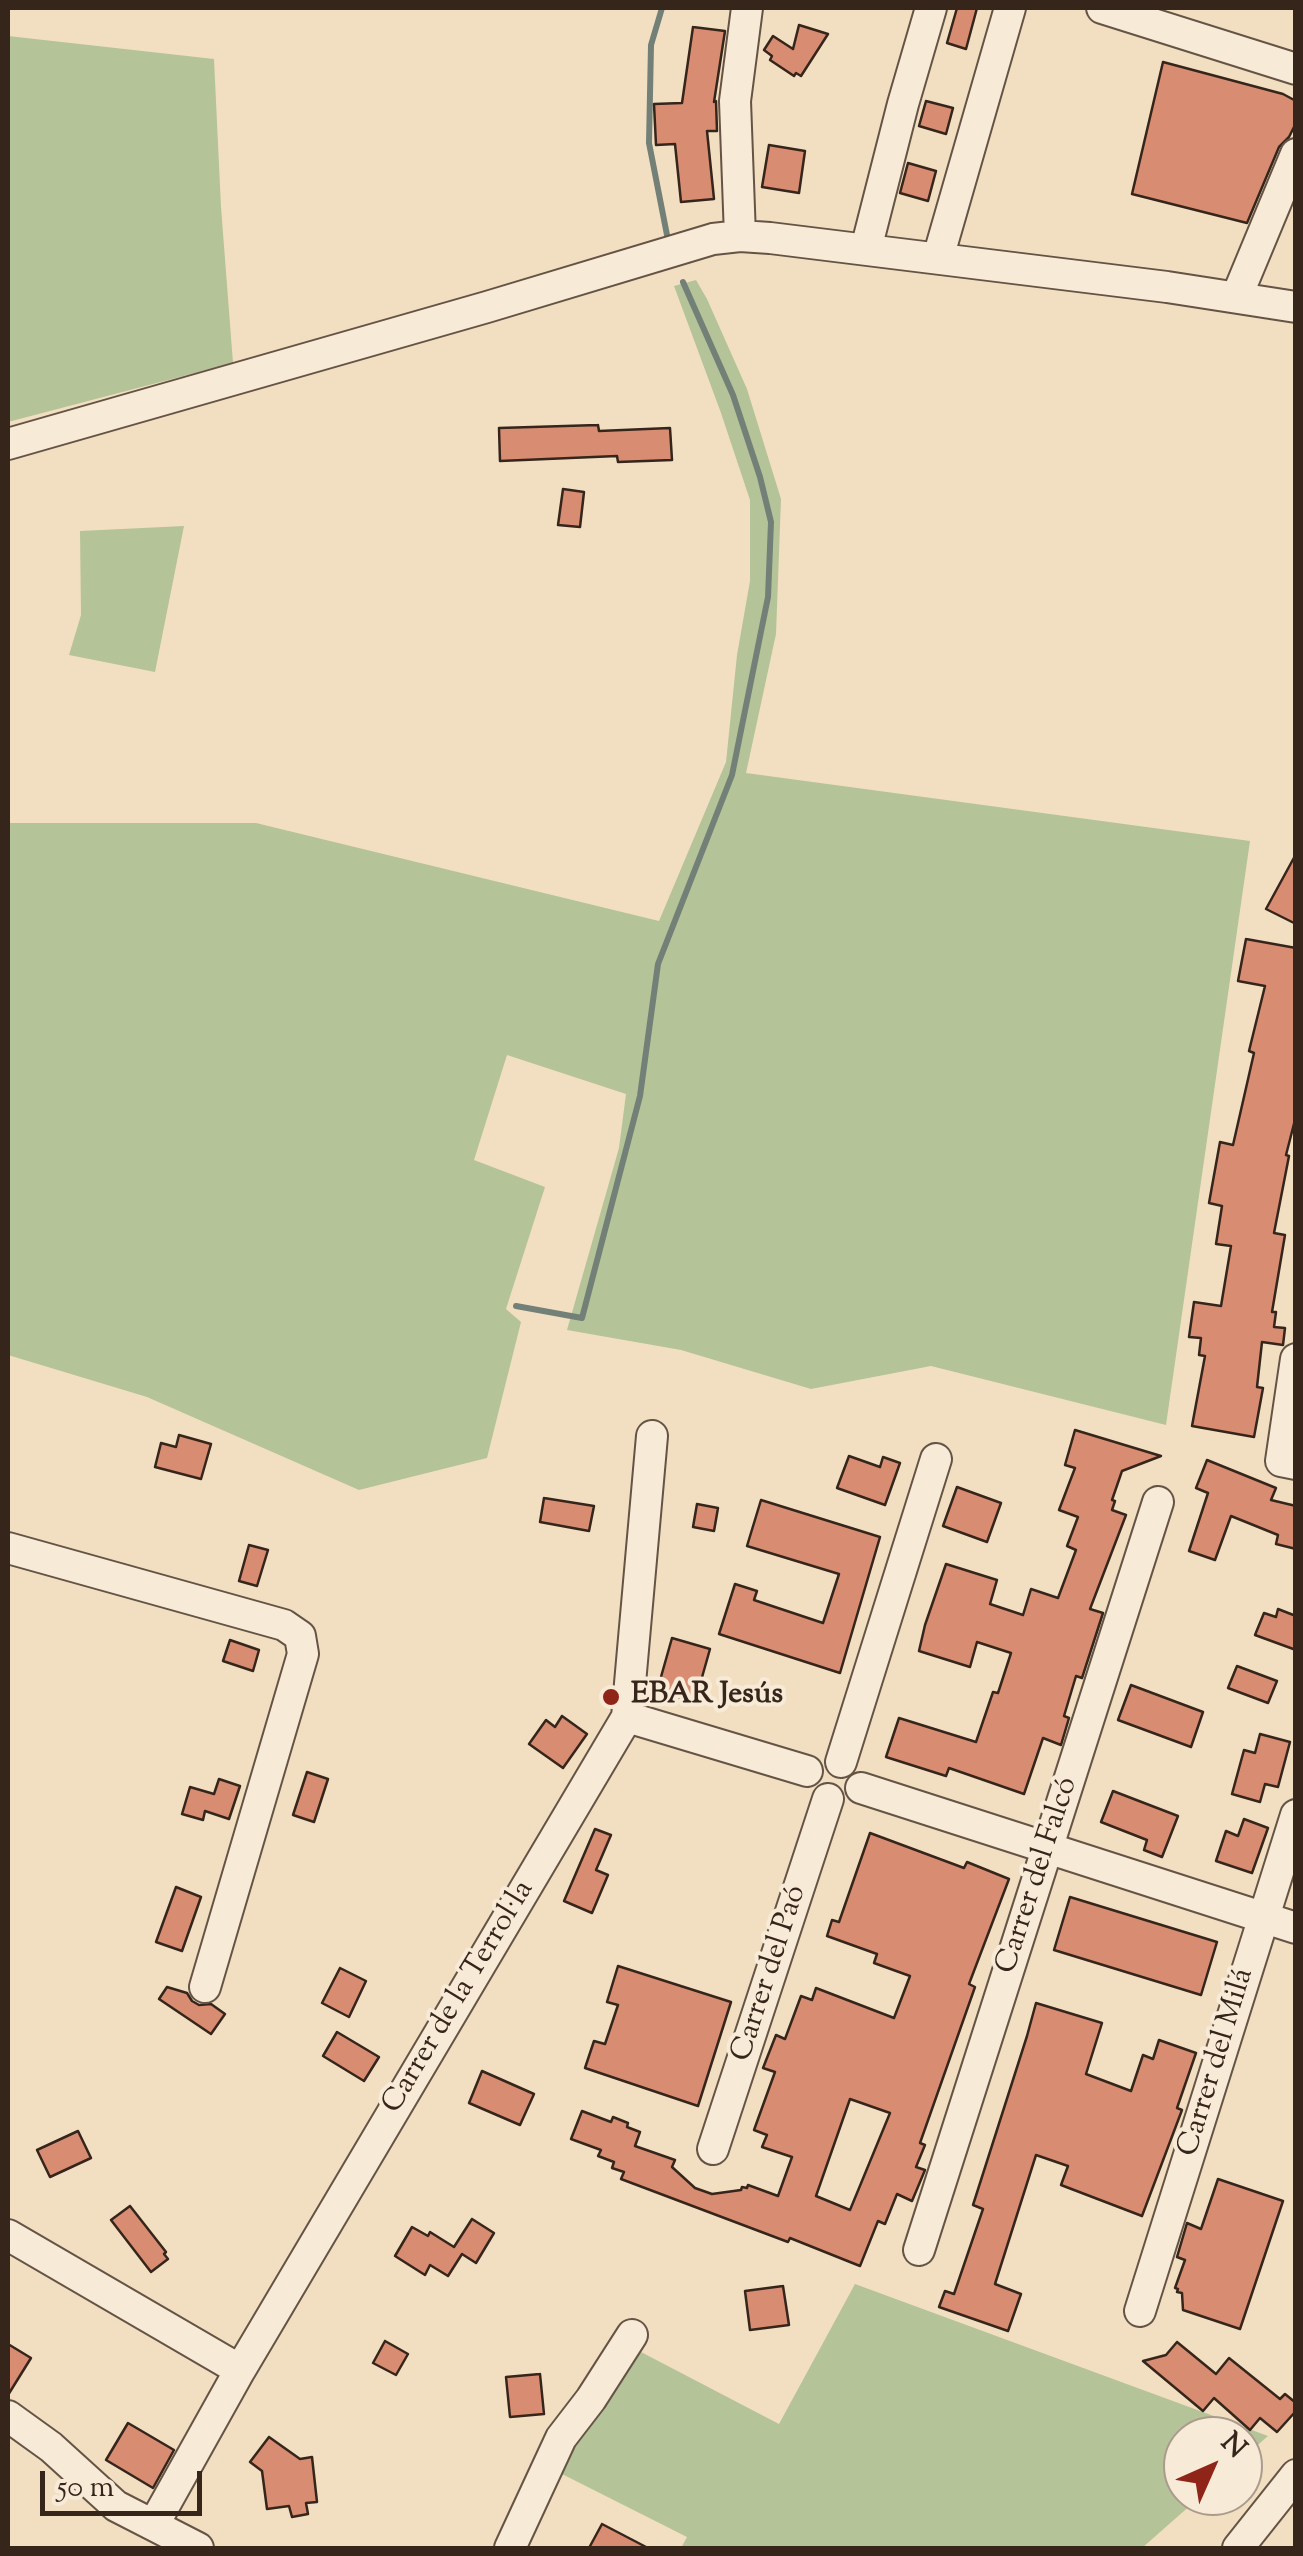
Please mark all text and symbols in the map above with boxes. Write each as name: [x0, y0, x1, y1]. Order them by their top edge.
place label: EBAR Jesús: [631, 1679, 783, 1715]
marker: EBAR Jesús: [600, 1686, 622, 1708]
street label: Carrer del Falcó: [990, 1773, 1088, 1979]
street label: Carrer de la Terrol·la: [376, 1875, 544, 2121]
street label: Carrer del Paó: [726, 1881, 816, 2067]
street label: Carrer del Milá: [1172, 1965, 1264, 2161]
north arrow: [1163, 2416, 1263, 2516]
text: N: [1211, 2424, 1255, 2468]
scale bar: [45, 2451, 208, 2513]
text: 50 m: [57, 2467, 114, 2510]

